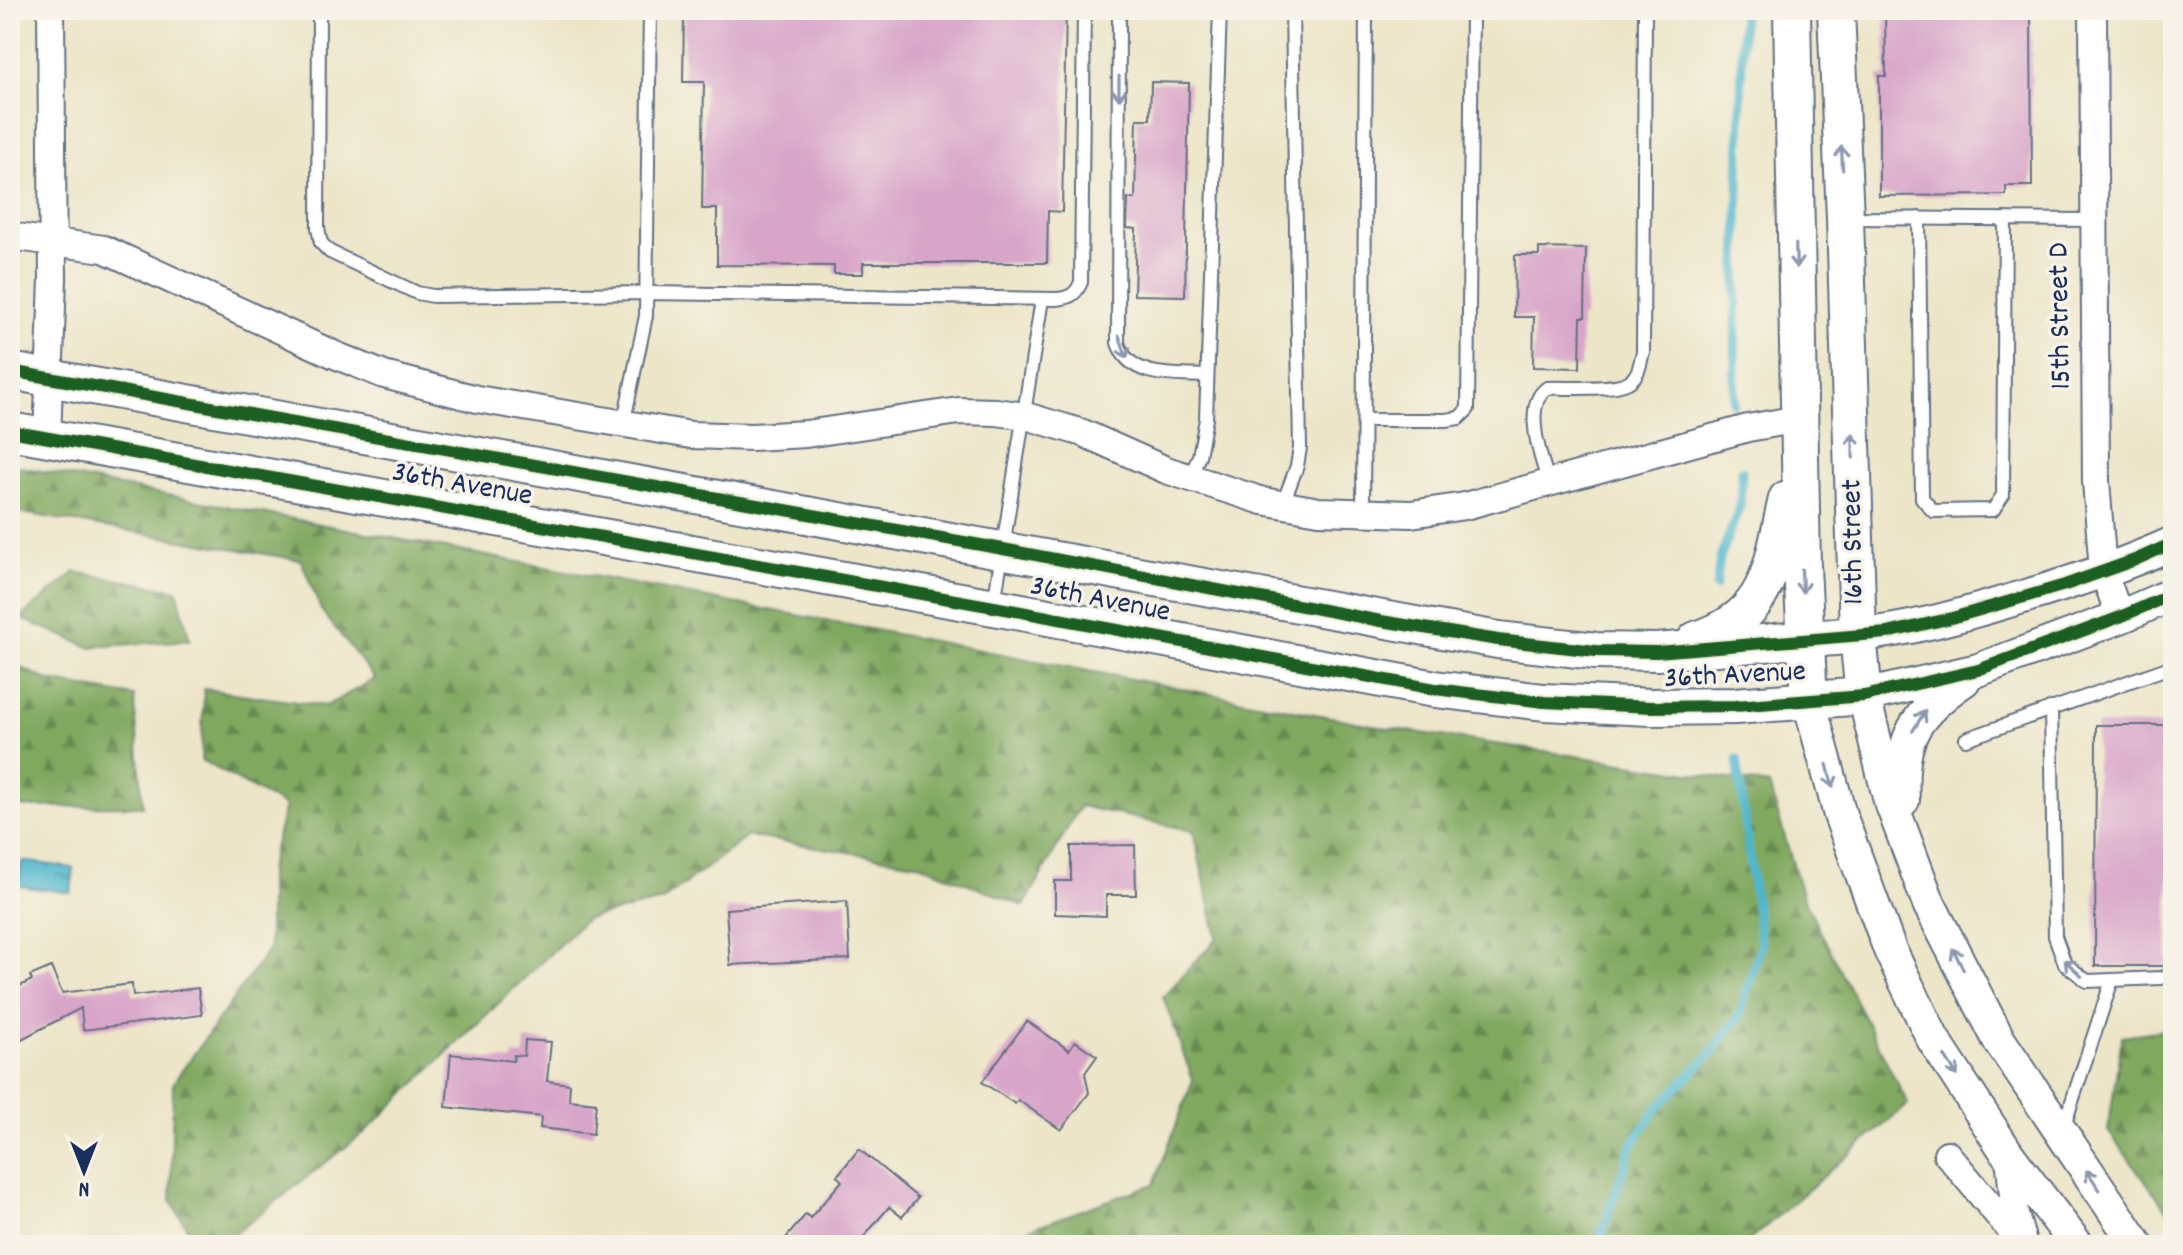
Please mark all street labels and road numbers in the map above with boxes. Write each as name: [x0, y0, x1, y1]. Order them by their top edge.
street label: 15th Street D: [2039, 242, 2085, 390]
street label: 36th Avenue: [388, 453, 536, 519]
street label: 16th Street: [1832, 479, 1878, 605]
street label: 36th Avenue: [1026, 566, 1174, 636]
street label: 36th Avenue: [1663, 652, 1807, 702]

